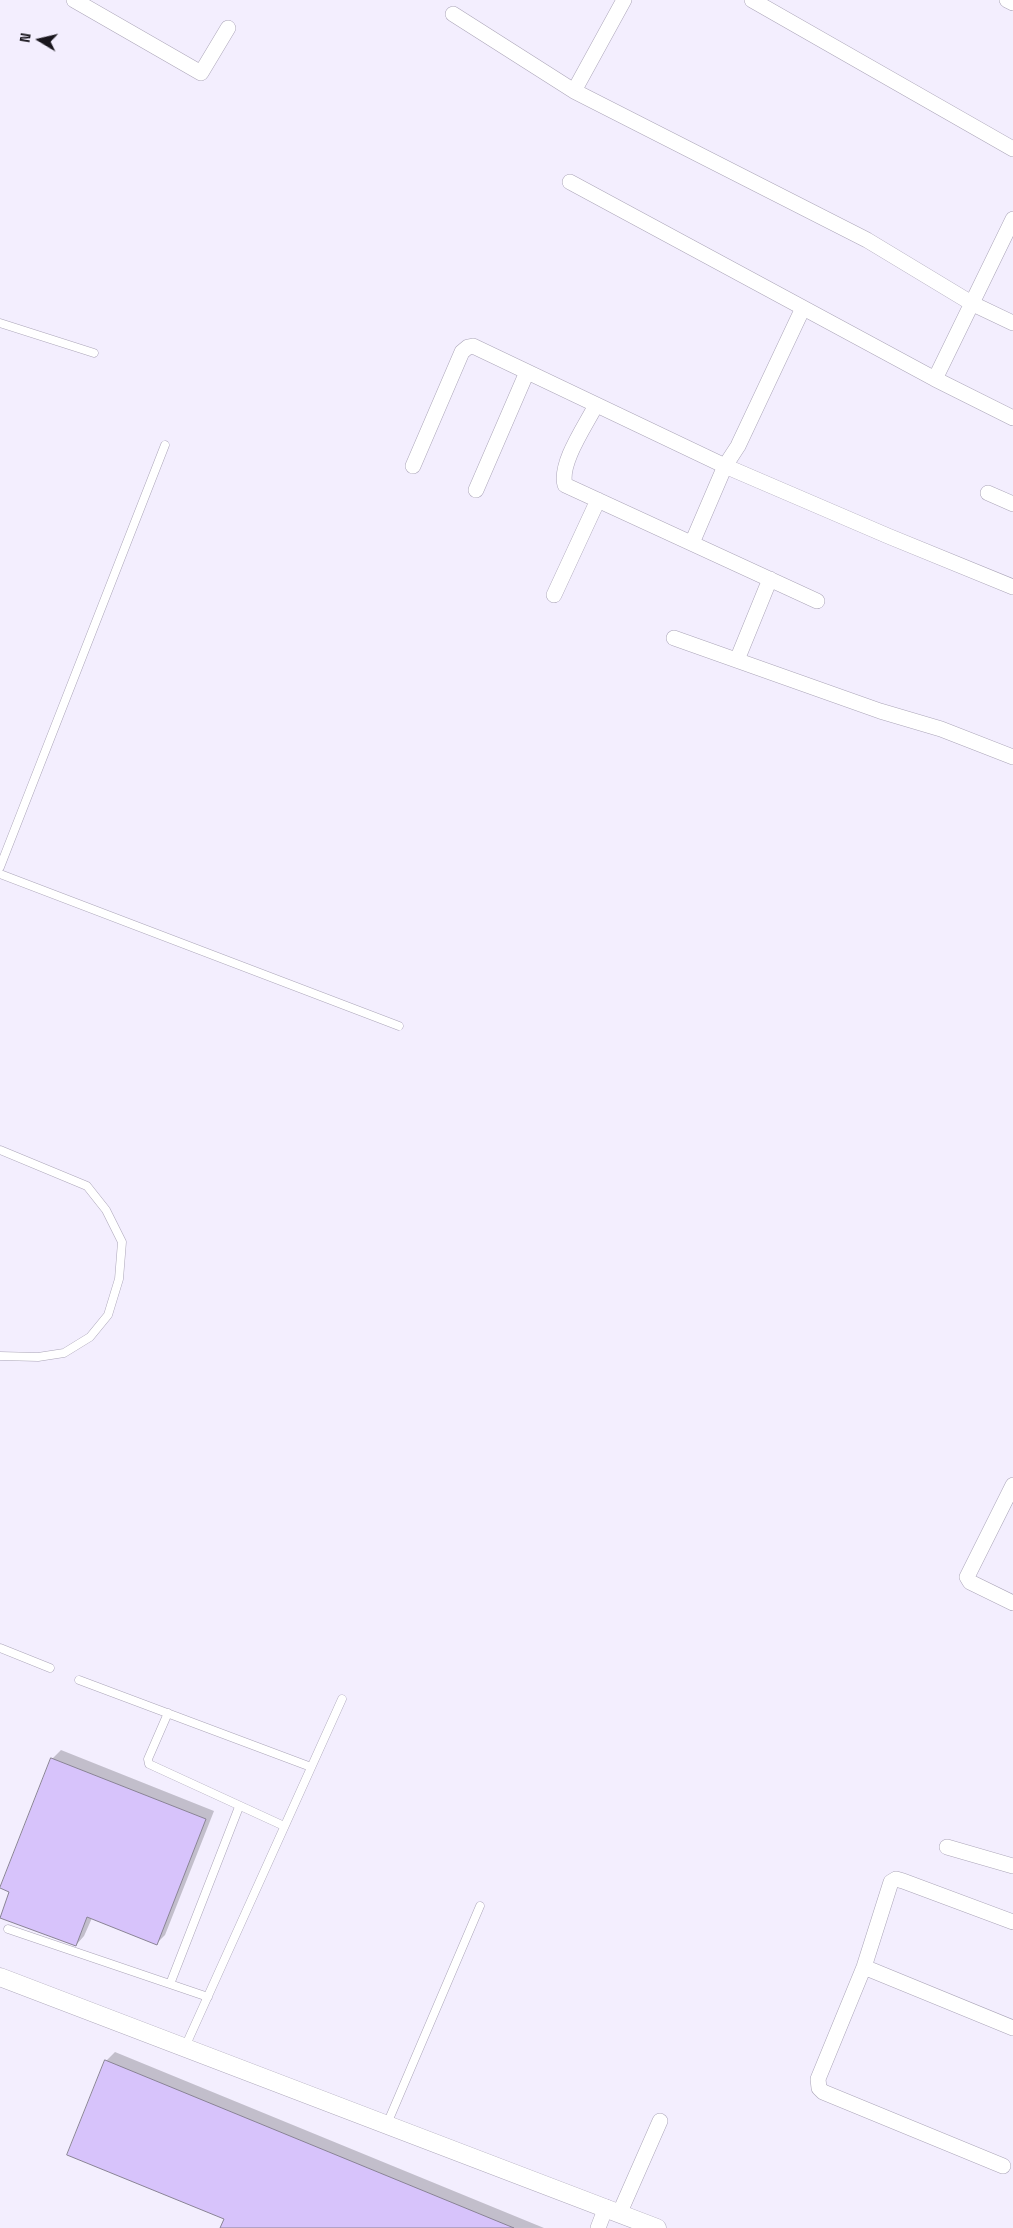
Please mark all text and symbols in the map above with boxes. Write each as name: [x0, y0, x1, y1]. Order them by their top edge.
north arrow: [15, 15, 65, 65]
text: N: [16, 32, 35, 44]

